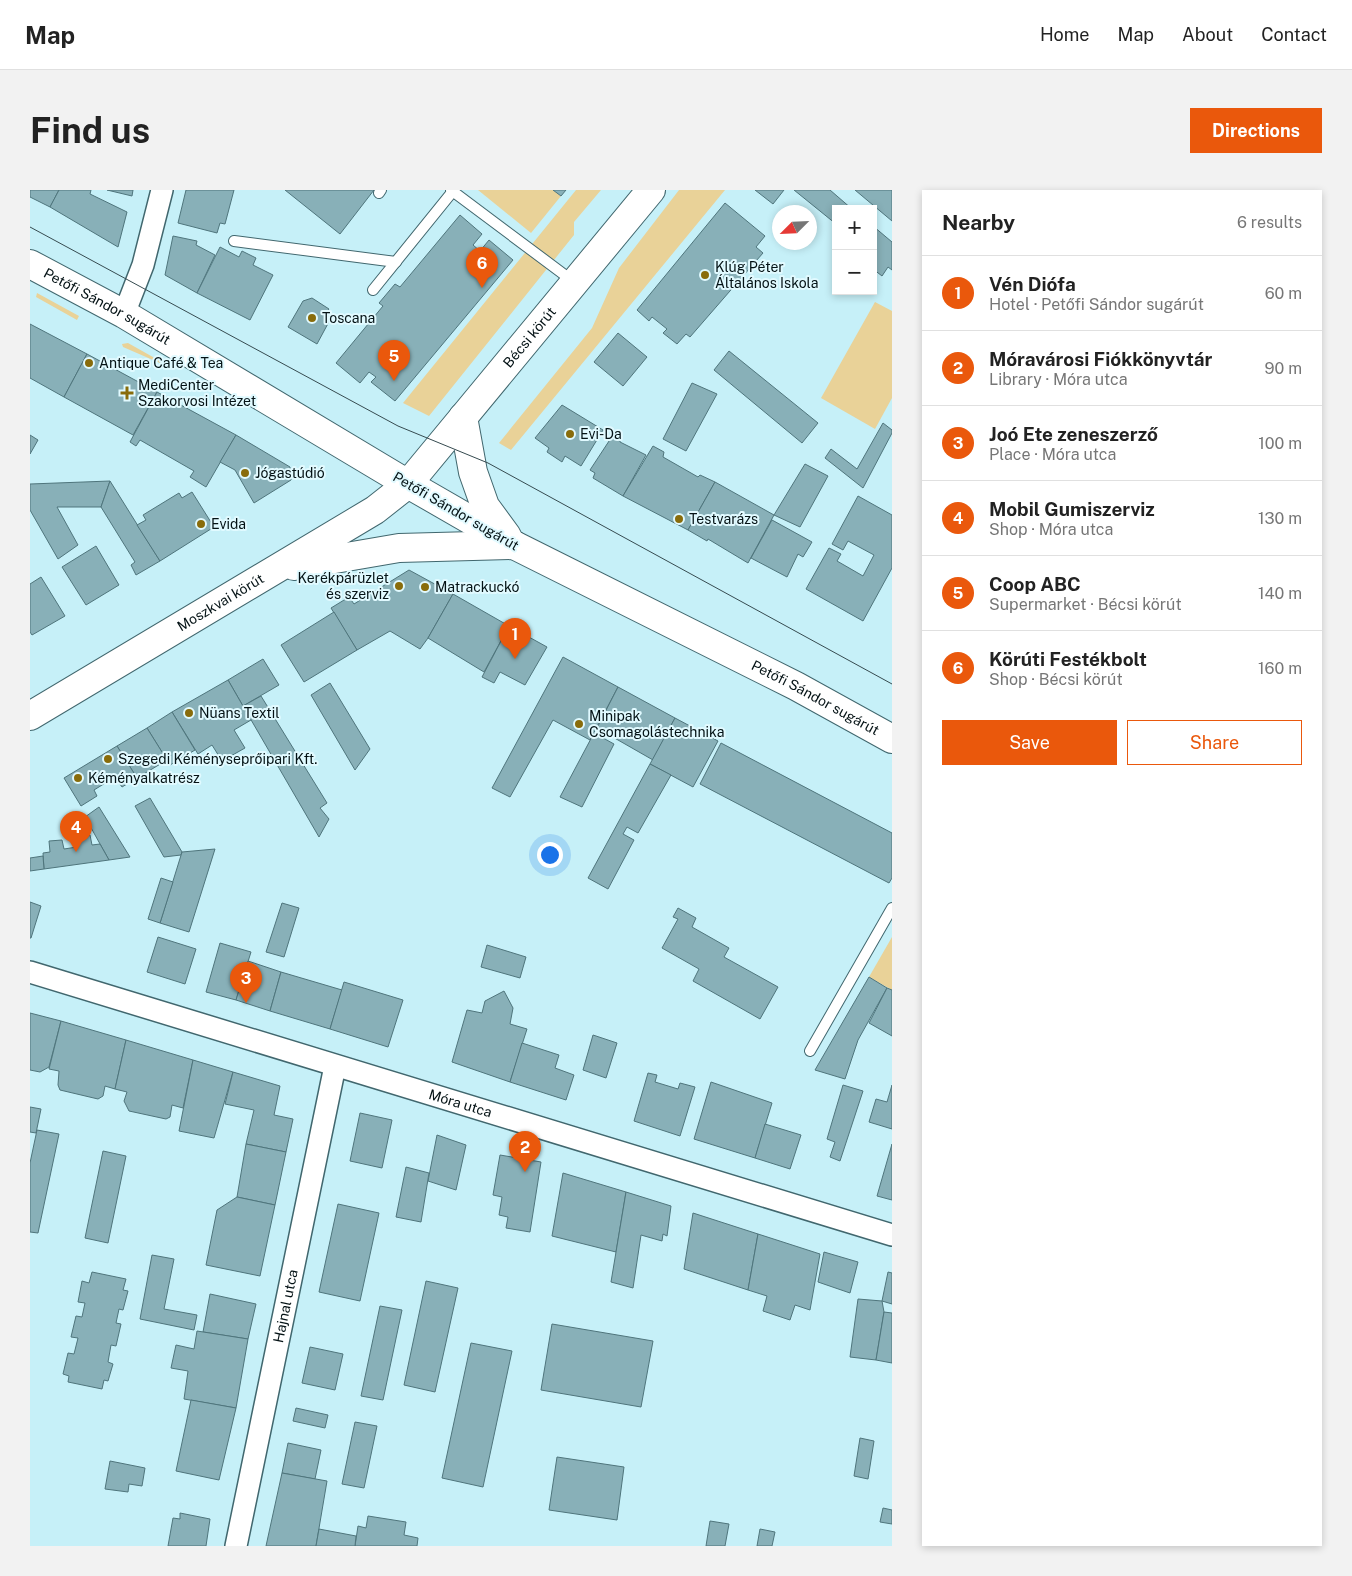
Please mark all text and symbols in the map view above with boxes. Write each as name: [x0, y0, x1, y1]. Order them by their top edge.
text: Map: [25, 21, 75, 49]
text: Home: [1040, 24, 1090, 45]
text: Map: [1118, 24, 1154, 45]
text: About: [1182, 24, 1233, 45]
text: Contact: [1261, 24, 1327, 45]
button: Directions: [1190, 108, 1322, 153]
text: Find us: [30, 110, 150, 151]
north arrow: [772, 205, 817, 250]
map controls: [832, 205, 877, 295]
button: +: [832, 205, 877, 250]
text: Nearby: [942, 210, 1015, 235]
text: 6 results: [1237, 213, 1302, 232]
pin: 6: [466, 247, 498, 288]
button: −: [832, 250, 877, 295]
place label: Klúg Péter Általános Iskola: [715, 259, 819, 291]
street label: Petőfi Sándor sugárút: [41, 265, 173, 348]
marker: Klúg Péter Általános Iskola: [699, 269, 711, 281]
text: Vén Diófa: [989, 273, 1076, 295]
text: 1: [955, 284, 961, 303]
text: 60 m: [1265, 284, 1302, 303]
text: Hotel · Petőfi Sándor sugárút: [989, 295, 1204, 314]
street label: Bécsi körút: [500, 304, 559, 371]
place label: Toscana: [322, 310, 375, 326]
marker: Toscana: [306, 312, 318, 324]
pin: 5: [378, 340, 410, 381]
text: Móravárosi Fiókkönyvtár: [989, 348, 1212, 370]
place label: Antique Café & Tea: [99, 355, 223, 371]
marker: Antique Café & Tea: [83, 357, 95, 369]
text: 2: [953, 359, 963, 378]
text: 90 m: [1265, 359, 1302, 378]
text: Library · Móra utca: [989, 370, 1128, 389]
place label: MediCenter Szakorvosi Intézet: [138, 377, 256, 409]
marker: MediCenter Szakorvosi Intézet: [120, 386, 134, 400]
text: Joó Ete zeneszerző: [989, 423, 1158, 445]
place label: Evi-Da: [580, 426, 622, 442]
marker: Evi-Da: [564, 428, 576, 440]
text: 3: [953, 434, 963, 453]
text: 100 m: [1258, 434, 1302, 453]
text: Place · Móra utca: [989, 445, 1116, 464]
place label: Jógastúdió: [255, 465, 325, 481]
marker: Jógastúdió: [239, 467, 251, 479]
street label: Petőfi Sándor sugárút: [390, 468, 522, 554]
text: Mobil Gumiszerviz: [989, 498, 1155, 520]
text: 4: [953, 509, 963, 528]
text: 130 m: [1258, 509, 1302, 528]
place label: Testvarázs: [689, 511, 758, 527]
marker: Testvarázs: [673, 513, 685, 525]
place label: Evida: [211, 516, 246, 532]
marker: Evida: [195, 518, 207, 530]
text: Shop · Móra utca: [989, 520, 1113, 539]
street label: Moszkvai körút: [174, 570, 267, 634]
place label: Kerékpárüzlet és szerviz: [298, 570, 389, 602]
text: Coop ABC: [989, 573, 1081, 595]
place label: Matrackuckó: [435, 579, 520, 595]
marker: Kerékpárüzlet és szerviz: [393, 580, 405, 592]
marker: Matrackuckó: [419, 581, 431, 593]
text: 5: [953, 584, 963, 603]
text: 140 m: [1258, 584, 1302, 603]
text: Supermarket · Bécsi körút: [989, 595, 1182, 614]
pin: 1: [499, 618, 531, 659]
text: Körúti Festékbolt: [989, 648, 1147, 670]
street label: Petőfi Sándor sugárút: [749, 657, 882, 738]
text: 6: [953, 659, 963, 678]
text: 160 m: [1258, 659, 1302, 678]
text: Shop · Bécsi körút: [989, 670, 1123, 689]
place label: Nüans Textil: [199, 705, 279, 721]
marker: Nüans Textil: [183, 707, 195, 719]
place label: Minipak Csomagolástechnika: [589, 708, 724, 740]
marker: Minipak Csomagolástechnika: [573, 718, 585, 730]
button: Save: [942, 720, 1117, 765]
button: Share: [1127, 720, 1302, 765]
place label: Szegedi Kéményseprőipari Kft.: [118, 751, 317, 767]
marker: Szegedi Kéményseprőipari Kft.: [102, 753, 114, 765]
place label: Kéményalkatrész: [88, 770, 200, 786]
marker: Kéményalkatrész: [72, 772, 84, 784]
pin: 4: [60, 811, 92, 852]
your location: [537, 842, 563, 868]
pin: 3: [230, 962, 262, 1003]
street label: Móra utca: [427, 1086, 494, 1121]
pin: 2: [509, 1131, 541, 1172]
street label: Hajnal utca: [270, 1268, 301, 1344]

